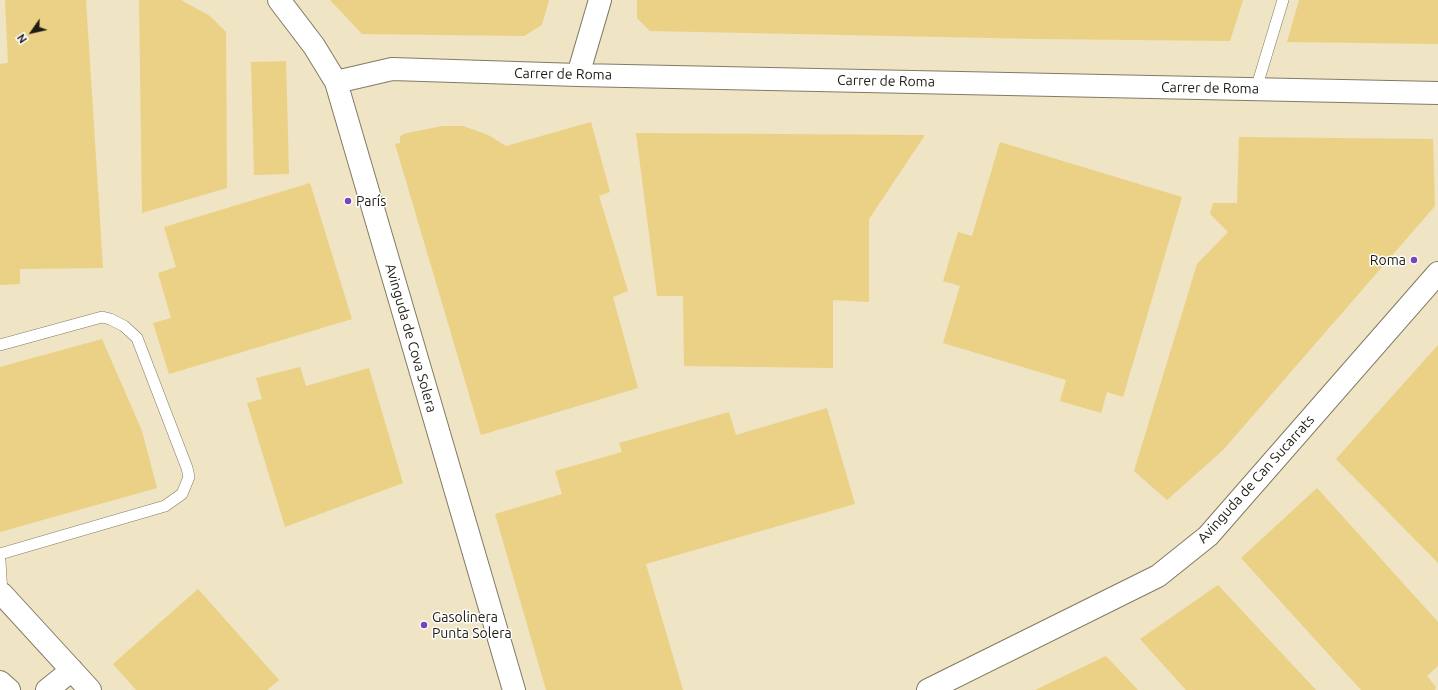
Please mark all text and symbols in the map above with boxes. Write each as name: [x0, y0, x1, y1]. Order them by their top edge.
north arrow: [12, 12, 52, 52]
text: N: [15, 32, 29, 45]
street label: Carrer de Roma: [514, 65, 612, 83]
street label: Carrer de Roma: [837, 72, 935, 90]
street label: Carrer de Roma: [1161, 79, 1259, 97]
place label: París: [356, 193, 386, 209]
marker: París: [343, 196, 353, 206]
place label: Roma: [1370, 252, 1406, 268]
marker: Roma: [1409, 255, 1419, 265]
street label: Avinguda de Cova Solera: [382, 262, 440, 414]
street label: Avinguda de Can Sucarrats: [1194, 412, 1318, 546]
place label: Gasolinera Punta Solera: [432, 609, 512, 642]
marker: Gasolinera Punta Solera: [419, 620, 429, 630]

